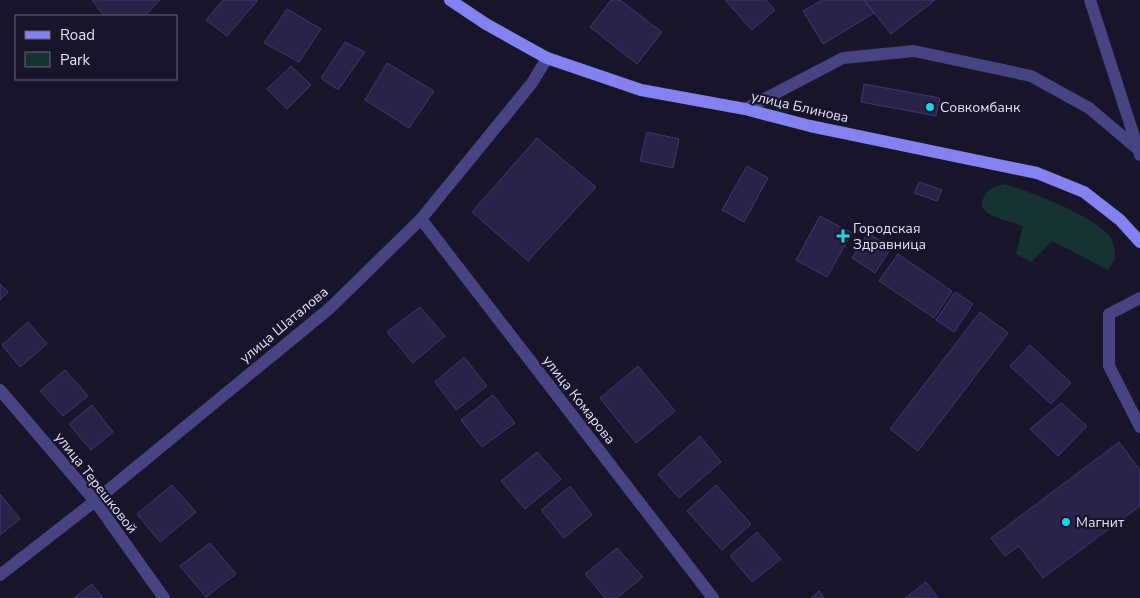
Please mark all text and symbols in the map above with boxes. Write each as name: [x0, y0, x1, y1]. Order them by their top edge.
legend: [15, 15, 178, 80]
text: Road: [60, 25, 95, 45]
text: Park: [60, 50, 90, 70]
street label: улица Блинова: [749, 87, 851, 127]
place label: Совкомбанк: [940, 98, 1021, 117]
marker: Совкомбанк: [924, 101, 936, 113]
place label: Городская Здравница: [853, 219, 926, 254]
marker: Городская Здравница: [837, 230, 849, 242]
street label: улица Шаталова: [236, 282, 332, 368]
street label: улица Комарова: [538, 352, 620, 448]
street label: улица Терешковой: [50, 428, 142, 538]
place label: Магнит: [1076, 513, 1125, 532]
marker: Магнит: [1060, 516, 1072, 528]

